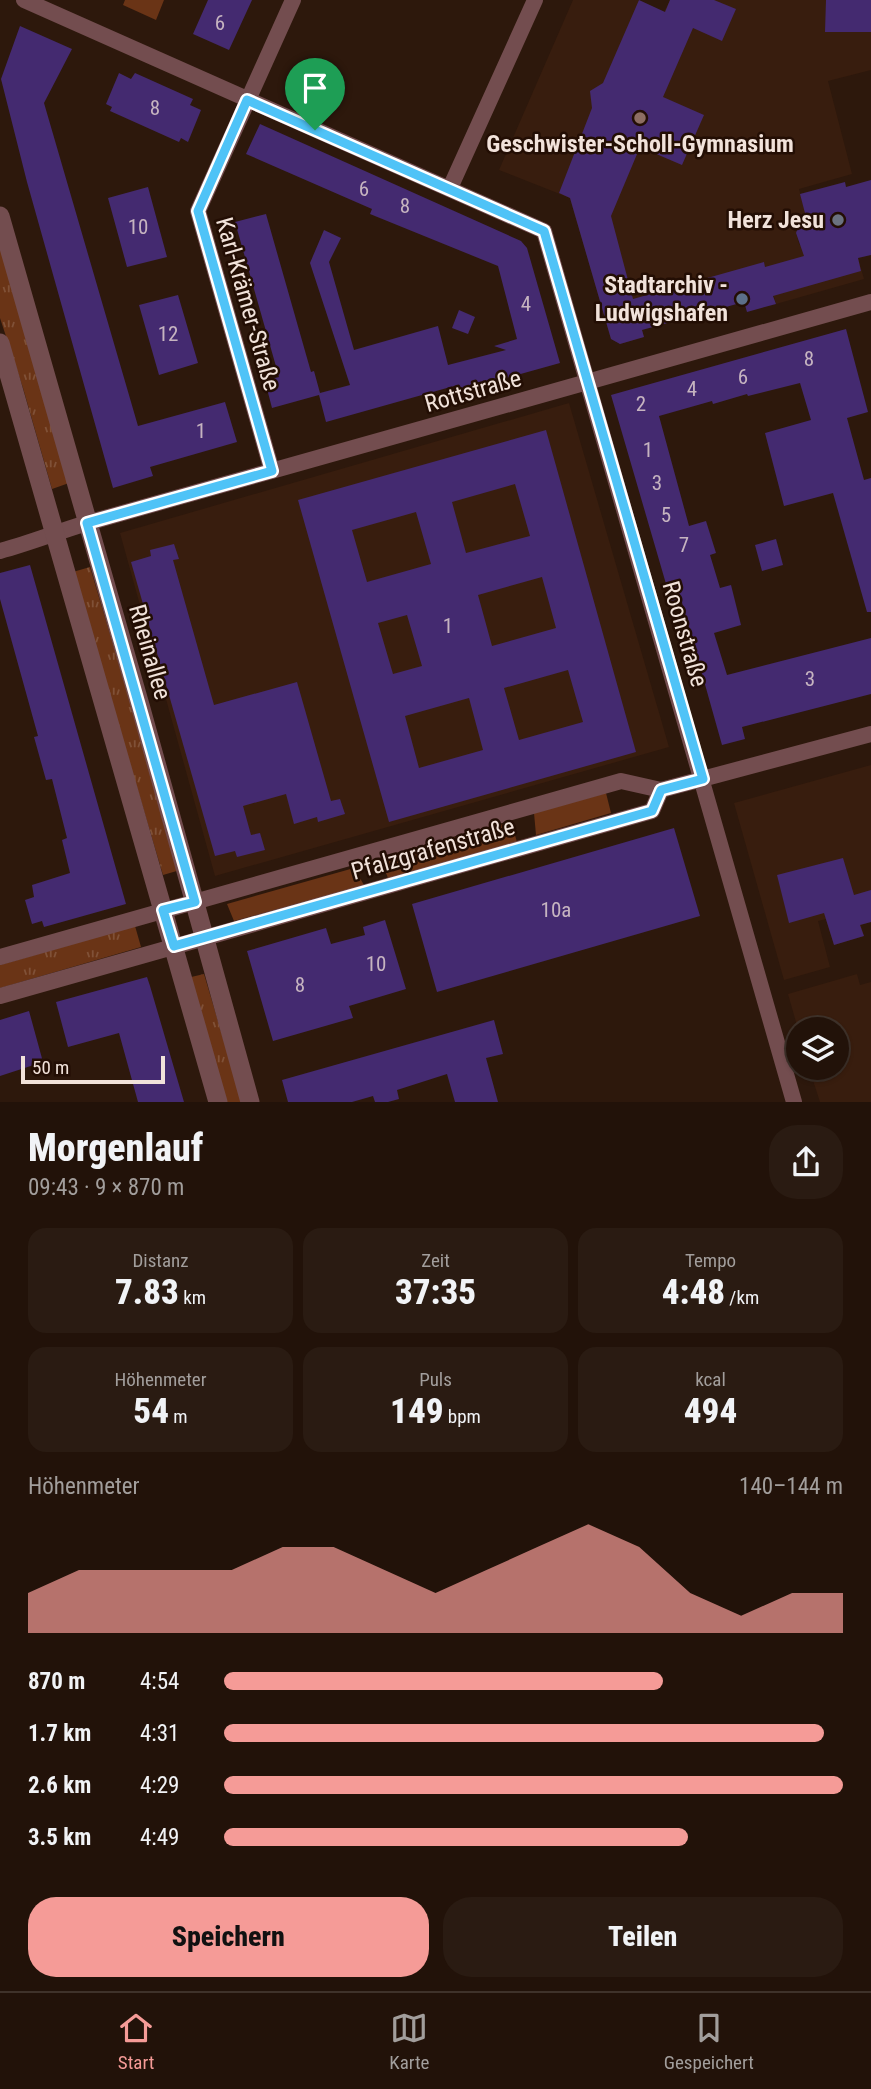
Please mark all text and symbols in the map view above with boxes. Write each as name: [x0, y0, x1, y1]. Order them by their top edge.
house number: 6: [215, 11, 225, 35]
pin: [285, 58, 345, 130]
icon: arrive: [296, 69, 334, 107]
house number: 8: [150, 96, 160, 120]
marker: Geschwister-Scholl-Gymnasium: [632, 110, 648, 126]
place label: Geschwister-Scholl-Gymnasium: [486, 130, 794, 158]
house number: 6: [359, 177, 369, 201]
house number: 8: [400, 194, 410, 218]
place label: Herz Jesu: [728, 206, 824, 234]
marker: Herz Jesu: [830, 212, 846, 228]
street label: Karl-Krämer-Straße: [210, 214, 286, 394]
house number: 10: [128, 215, 148, 239]
place label: Stadtarchiv - Ludwigshafen: [595, 271, 728, 327]
marker: Stadtarchiv - Ludwigshafen: [734, 291, 750, 307]
house number: 4: [521, 292, 531, 316]
house number: 12: [158, 322, 178, 346]
house number: 8: [804, 347, 814, 371]
street label: Rottstraße: [421, 364, 525, 418]
house number: 6: [738, 365, 748, 389]
house number: 4: [687, 377, 697, 401]
house number: 2: [636, 392, 646, 416]
house number: 1: [196, 419, 206, 443]
house number: 1: [643, 438, 653, 462]
house number: 3: [652, 471, 662, 495]
house number: 5: [661, 503, 671, 527]
house number: 7: [679, 533, 689, 557]
street label: Roonstraße: [657, 578, 713, 690]
street label: Rheinallee: [123, 601, 177, 703]
house number: 1: [443, 614, 453, 638]
house number: 3: [805, 667, 815, 691]
street label: Pfalzgrafenstraße: [348, 812, 518, 886]
house number: 10a: [541, 898, 571, 922]
house number: 10: [366, 952, 386, 976]
house number: 8: [295, 973, 305, 997]
map controls: [786, 1017, 849, 1080]
button: layers: [786, 1017, 849, 1080]
scale bar: [21, 1053, 164, 1085]
text: 50 m: [32, 1056, 69, 1079]
button: share: [769, 1125, 843, 1199]
text: Morgenlauf: [28, 1126, 203, 1170]
text: 09:43 · 9 × 870 m: [28, 1174, 184, 1201]
text: Distanz: [132, 1249, 189, 1272]
text: Zeit: [421, 1249, 450, 1272]
text: Tempo: [685, 1249, 736, 1272]
text: 7.83: [115, 1272, 179, 1313]
text: 37:35: [395, 1272, 476, 1313]
text: 4:48: [662, 1272, 725, 1313]
text: km: [179, 1286, 206, 1309]
text: /km: [725, 1286, 759, 1309]
text: Höhenmeter: [114, 1368, 207, 1391]
text: Puls: [419, 1368, 452, 1391]
text: kcal: [695, 1368, 726, 1391]
text: 54: [133, 1391, 169, 1432]
text: 149: [390, 1391, 443, 1432]
text: 494: [684, 1391, 737, 1432]
text: m: [169, 1405, 188, 1428]
text: bpm: [443, 1405, 481, 1428]
text: Höhenmeter: [28, 1473, 140, 1500]
text: 140–144 m: [739, 1473, 843, 1500]
text: 870 m: [28, 1668, 85, 1695]
text: 4:54: [140, 1668, 179, 1695]
text: 1.7 km: [28, 1720, 91, 1747]
text: 4:31: [140, 1720, 179, 1747]
text: 2.6 km: [28, 1772, 91, 1799]
text: 4:29: [140, 1772, 179, 1799]
text: 3.5 km: [28, 1824, 91, 1851]
text: 4:49: [140, 1824, 179, 1851]
button: Speichern: [28, 1897, 429, 1977]
button: Teilen: [443, 1897, 843, 1977]
tab: Start: [117, 2009, 155, 2074]
tab: Karte: [389, 2009, 430, 2074]
tab: Gespeichert: [664, 2009, 754, 2074]

